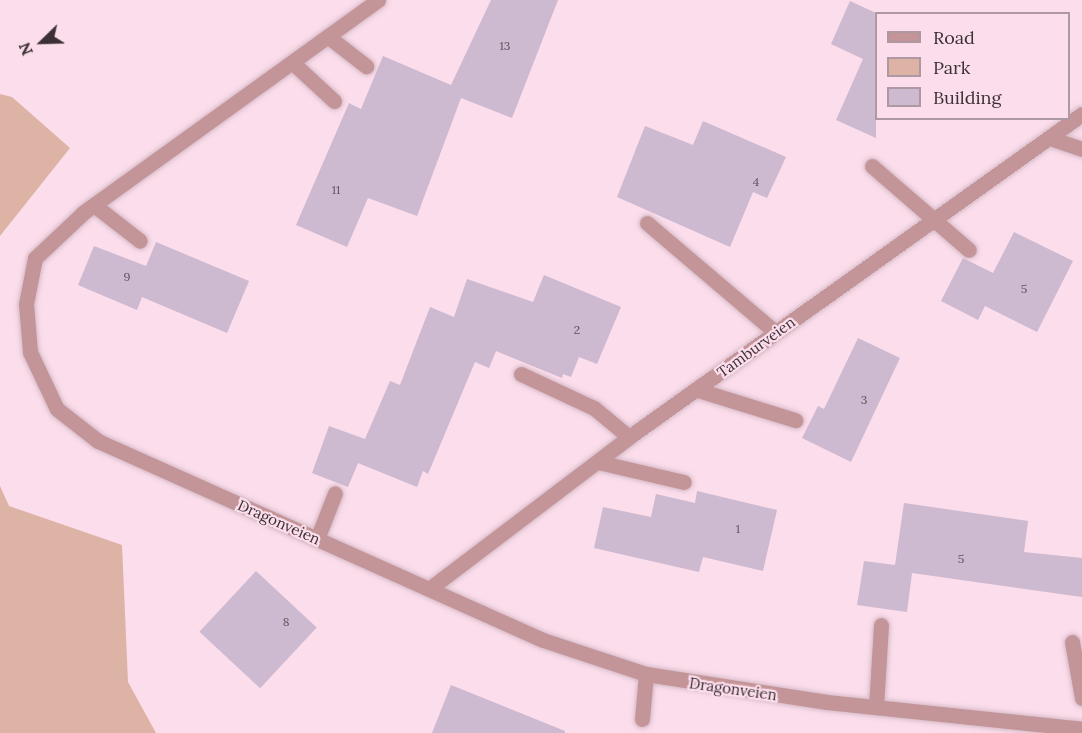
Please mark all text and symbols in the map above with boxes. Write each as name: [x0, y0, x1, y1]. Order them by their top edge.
north arrow: [12, 12, 72, 72]
legend: [875, 12, 1070, 120]
text: Road: [933, 26, 975, 49]
text: N: [14, 39, 37, 59]
house number: 13: [499, 39, 511, 53]
text: Park: [933, 56, 970, 79]
text: Building: [933, 86, 1001, 109]
house number: 4: [753, 175, 759, 189]
house number: 11: [332, 183, 340, 197]
house number: 9: [124, 270, 130, 284]
house number: 5: [1021, 282, 1027, 296]
street label: Tamburveien: [714, 313, 798, 381]
house number: 2: [574, 323, 580, 337]
house number: 3: [861, 393, 867, 407]
street label: Dragonveien: [235, 496, 323, 548]
house number: 1: [736, 522, 740, 536]
house number: 5: [958, 552, 964, 566]
house number: 8: [283, 615, 289, 629]
street label: Dragonveien: [688, 674, 778, 704]

